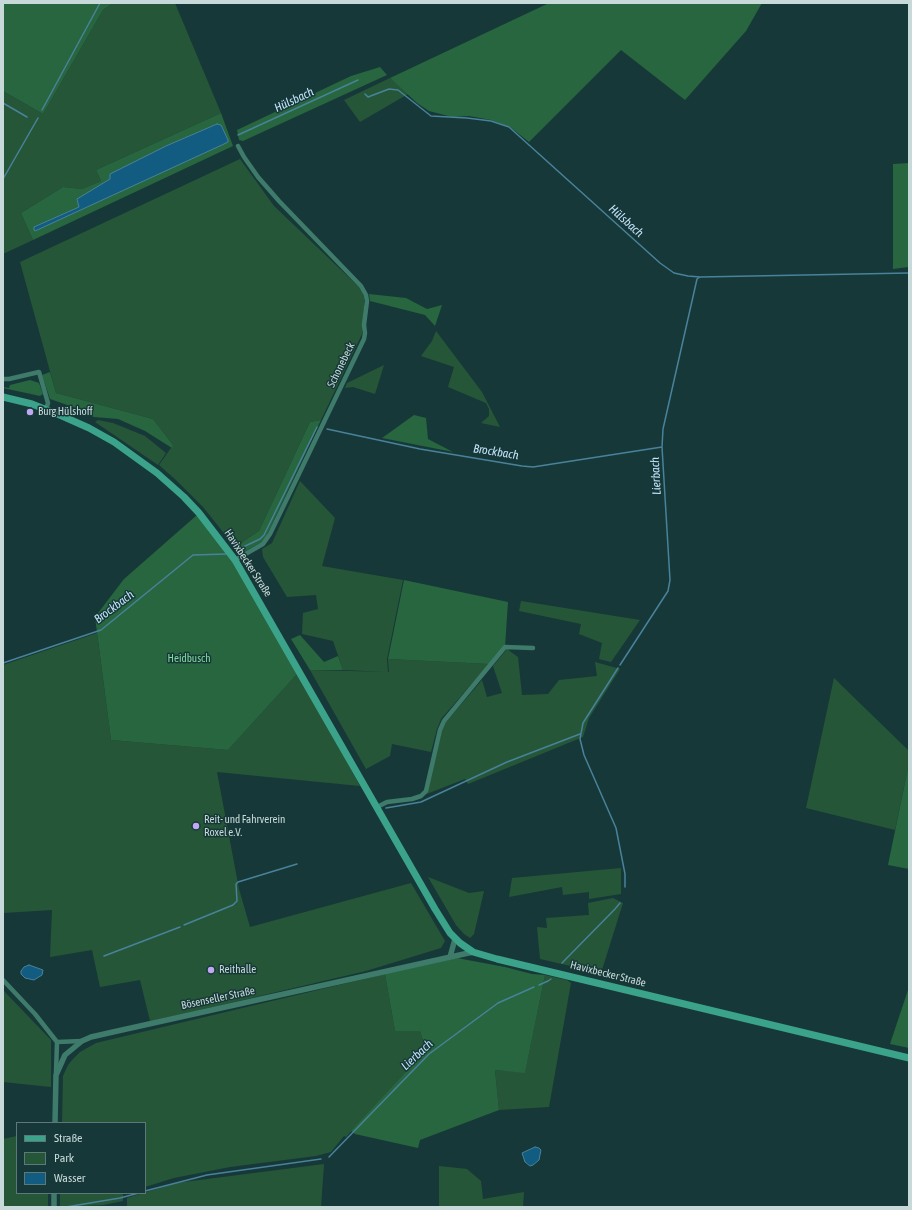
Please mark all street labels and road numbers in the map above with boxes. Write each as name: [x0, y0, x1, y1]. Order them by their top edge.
street label: Schonebeck: [324, 340, 358, 390]
street label: Havixbecker Straße: [221, 527, 275, 599]
street label: Havixbecker Straße: [569, 958, 647, 990]
street label: Bösenseller Straße: [180, 984, 256, 1012]

